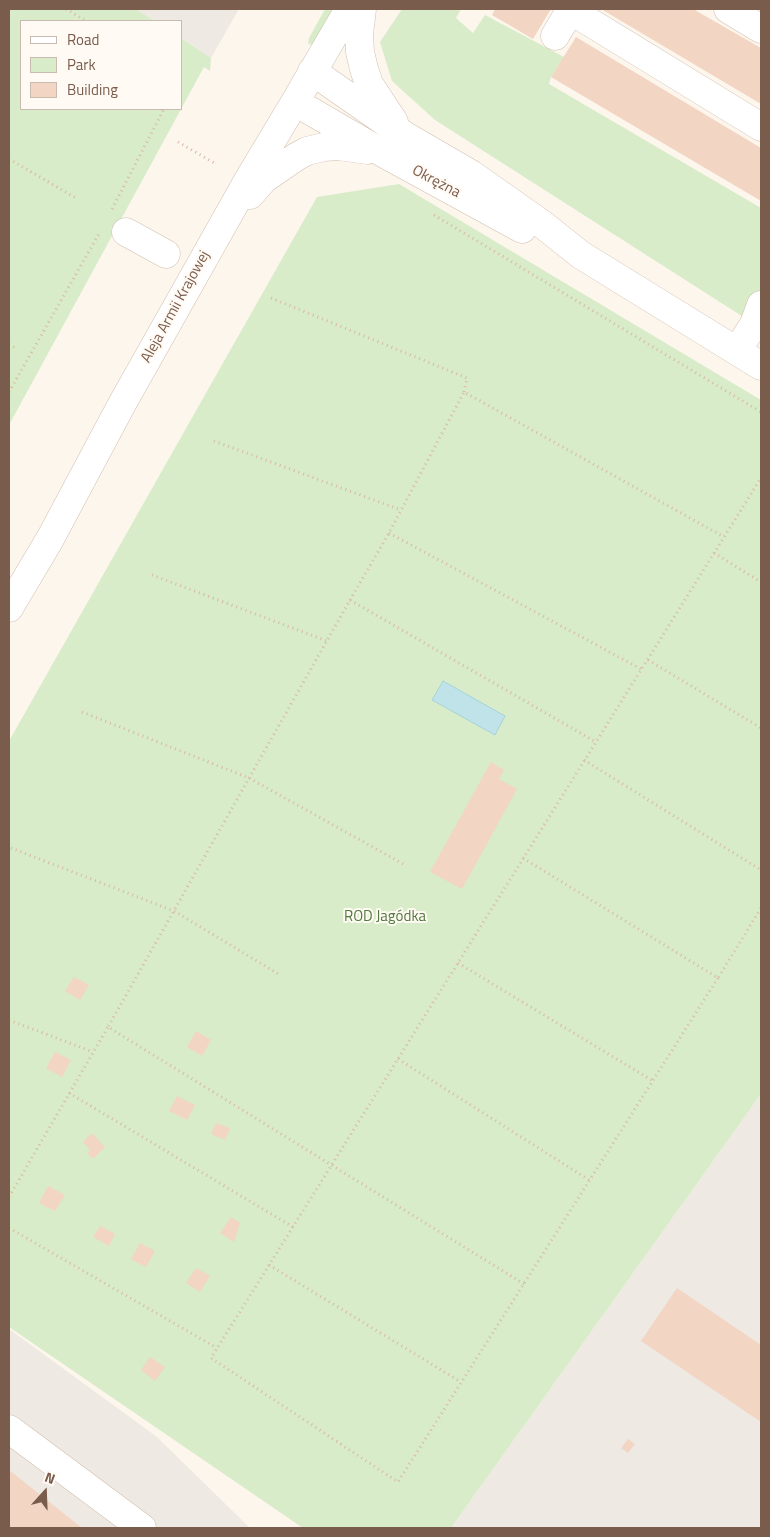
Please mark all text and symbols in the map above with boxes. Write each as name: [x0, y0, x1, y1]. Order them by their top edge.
legend: [20, 20, 182, 110]
text: Road: [67, 28, 99, 51]
text: Park: [67, 53, 96, 76]
text: Building: [67, 78, 118, 101]
street label: Okrężna: [409, 162, 463, 202]
street label: Aleja Armii Krajowej: [138, 248, 214, 366]
park label: ROD Jagódka: [344, 908, 426, 926]
text: N: [42, 1466, 58, 1489]
north arrow: [20, 1467, 70, 1517]

